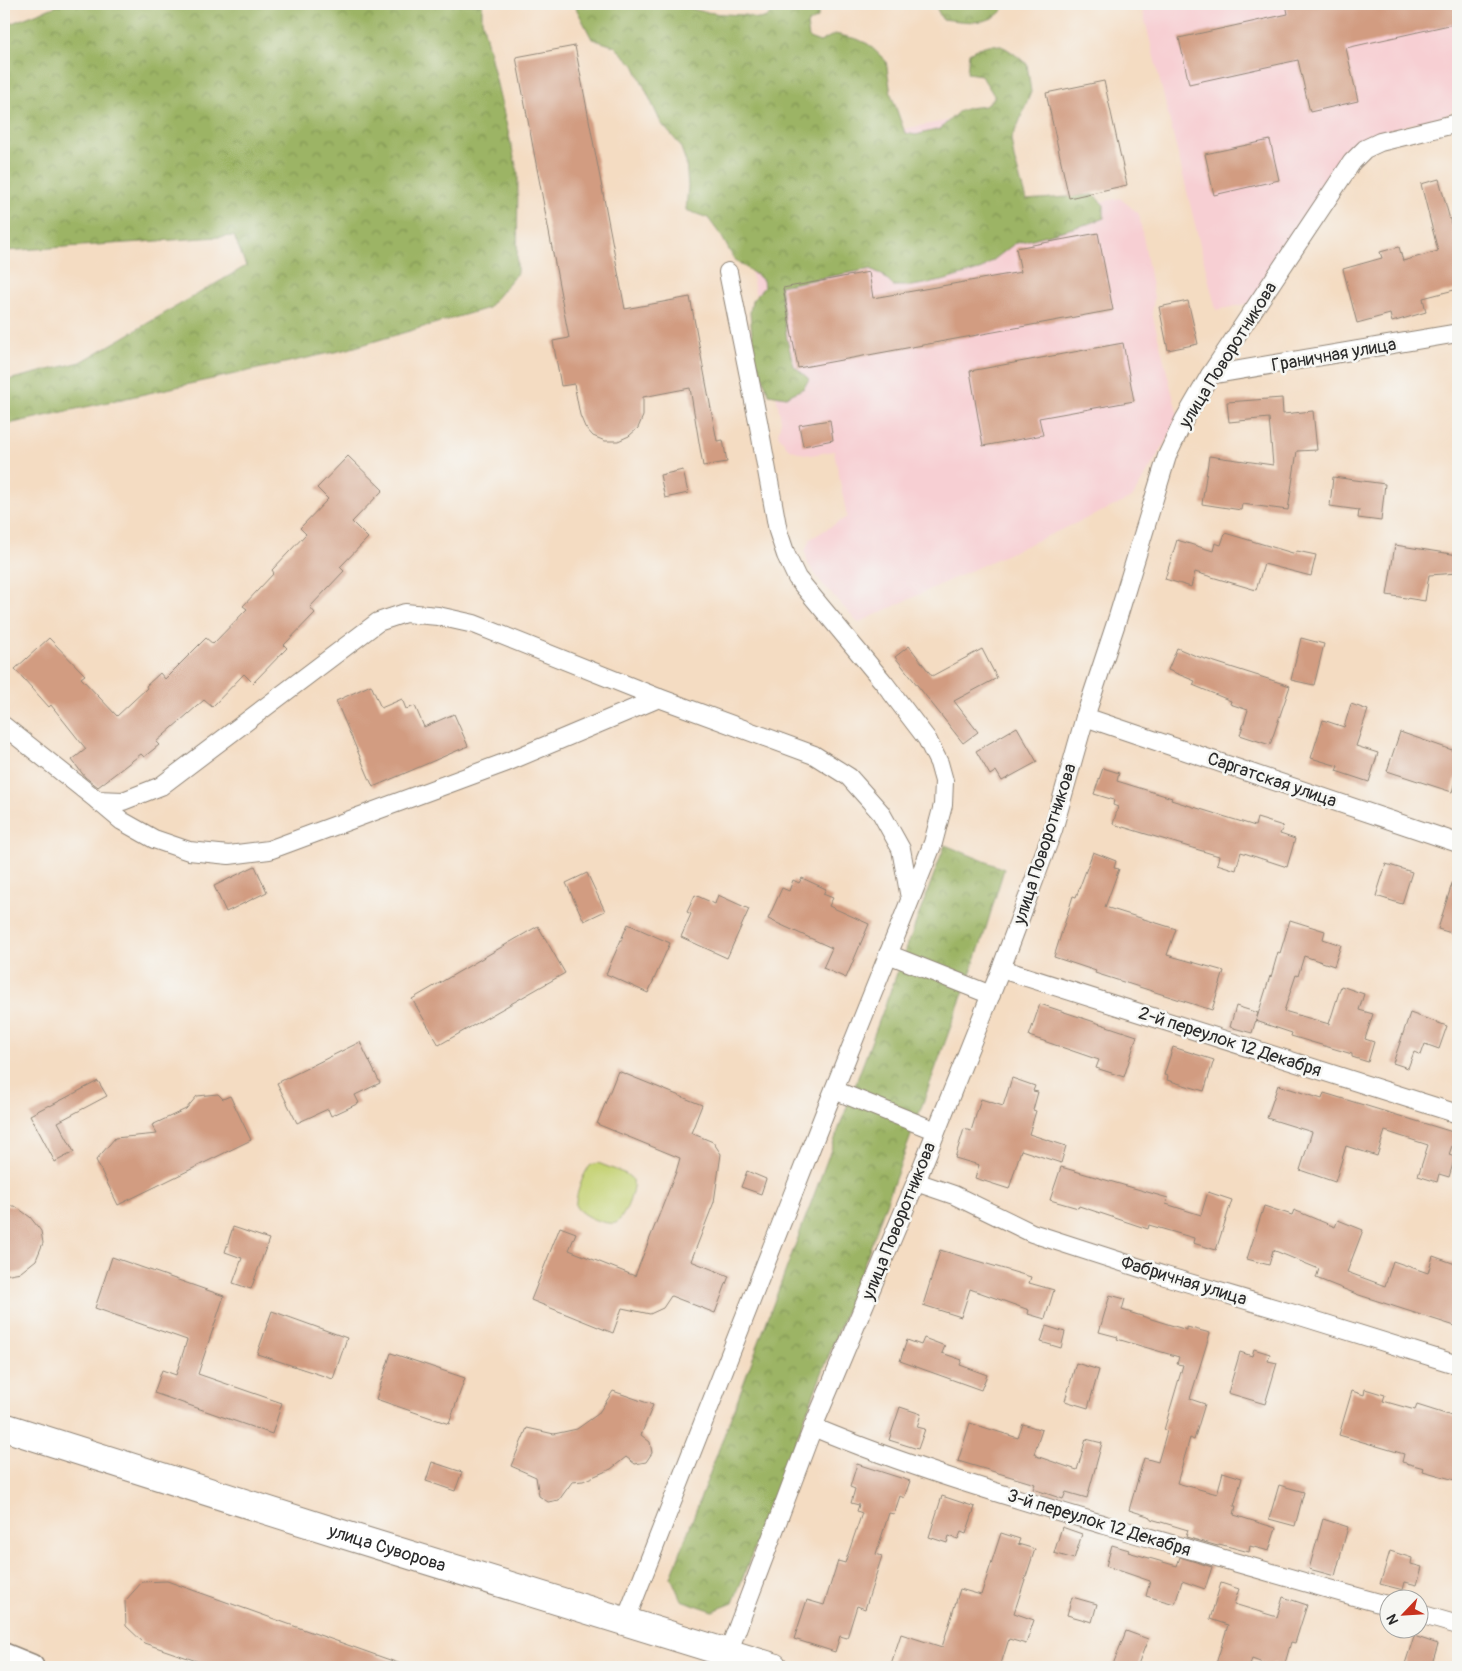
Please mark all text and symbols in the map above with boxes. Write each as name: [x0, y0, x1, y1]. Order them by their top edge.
street label: улица Поворотникова: [1173, 278, 1282, 433]
street label: Граничная улица: [1270, 333, 1398, 377]
street label: Саргатская улица: [1204, 747, 1340, 813]
street label: улица Поворотникова: [1008, 761, 1082, 928]
street label: 2-й переулок 12 Декабря: [1136, 1002, 1324, 1082]
street label: улица Поворотникова: [856, 1139, 941, 1304]
street label: Фабричная улица: [1118, 1251, 1250, 1311]
street label: 3-й переулок 12 Декабря: [1004, 1484, 1194, 1562]
street label: улица Суворова: [325, 1519, 449, 1577]
north arrow: [1380, 1588, 1430, 1638]
text: N: [1383, 1611, 1402, 1627]

